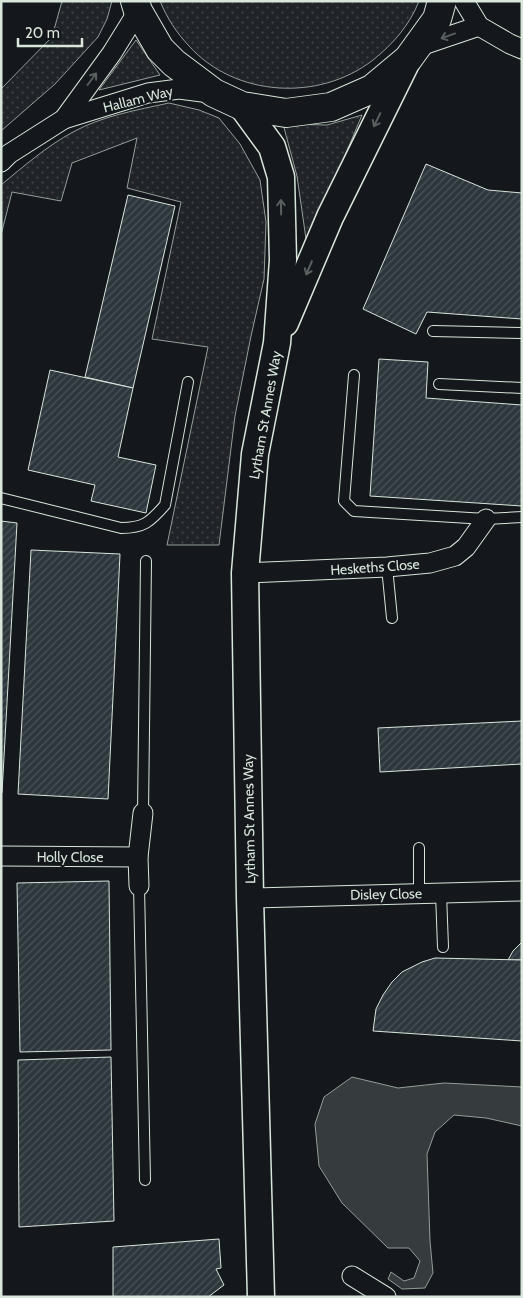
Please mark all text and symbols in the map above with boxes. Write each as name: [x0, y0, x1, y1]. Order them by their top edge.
scale bar: [18, 15, 81, 47]
text: 20 m: [25, 24, 60, 42]
one-way arrow: [441, 32, 456, 41]
one-way arrow: [87, 72, 97, 86]
street label: Hallam Way: [101, 82, 175, 116]
one-way arrow: [372, 112, 381, 127]
one-way arrow: [277, 199, 286, 215]
one-way arrow: [303, 260, 312, 275]
street label: Lytham St Annes Way: [245, 349, 285, 481]
street label: Heskeths Close: [330, 555, 420, 579]
street label: Lytham St Annes Way: [239, 754, 259, 884]
street label: Holly Close: [37, 848, 103, 866]
street label: Disley Close: [350, 884, 422, 904]

